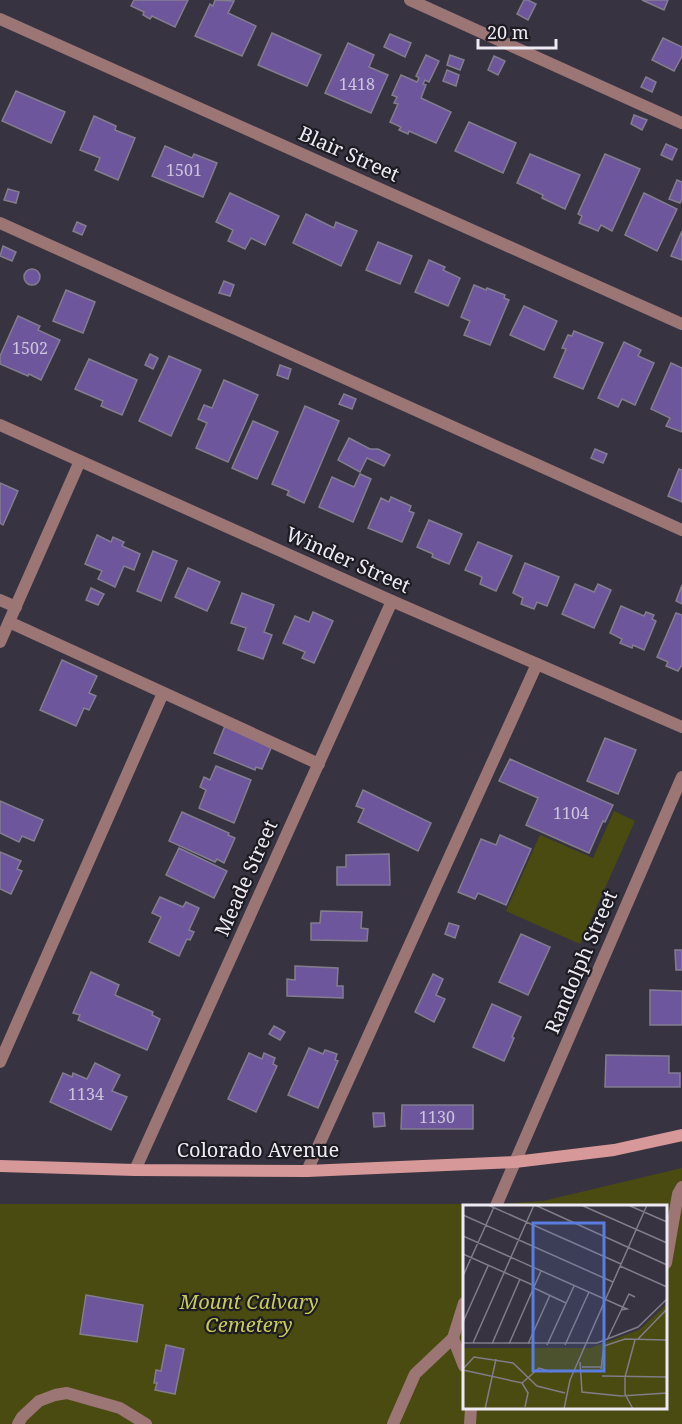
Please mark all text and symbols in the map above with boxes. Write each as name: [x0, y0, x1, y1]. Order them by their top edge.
scale bar: [478, 12, 556, 50]
text: 20 m: [487, 20, 529, 44]
house number: 1418: [339, 73, 375, 95]
street label: Blair Street: [295, 119, 404, 188]
house number: 1501: [166, 159, 202, 181]
house number: 1502: [12, 337, 48, 359]
street label: Winder Street: [282, 520, 415, 599]
house number: 1104: [553, 802, 589, 824]
street label: Meade Street: [208, 815, 283, 940]
street label: Randolph Street: [538, 886, 623, 1038]
house number: 1134: [68, 1083, 104, 1105]
house number: 1130: [419, 1106, 455, 1128]
street label: Colorado Avenue: [177, 1136, 339, 1163]
inset map: [463, 1205, 667, 1409]
park label: Mount Calvary Cemetery: [178, 1288, 319, 1338]

